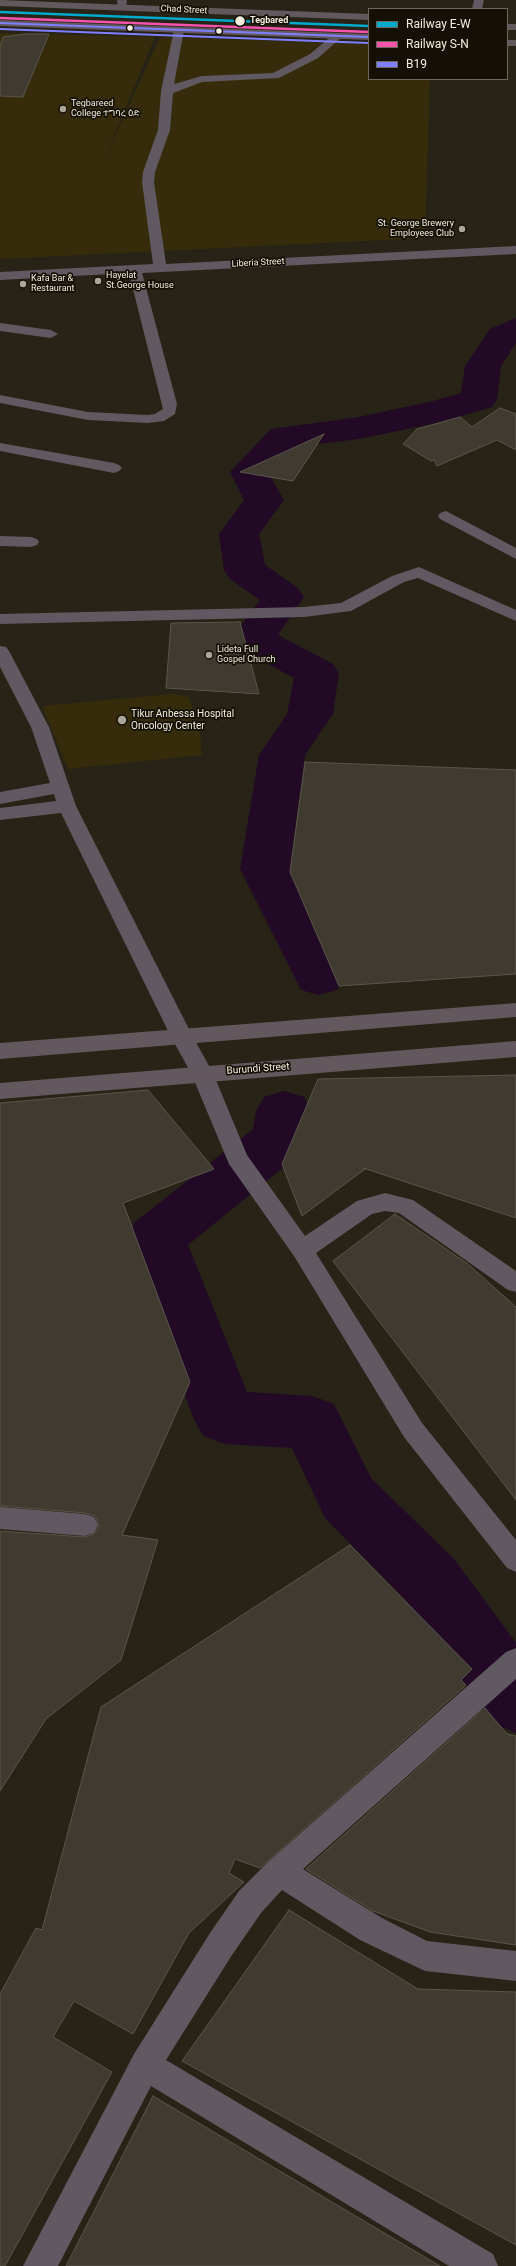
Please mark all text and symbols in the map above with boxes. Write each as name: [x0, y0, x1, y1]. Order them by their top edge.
street label: Chad Street: [160, 3, 208, 17]
legend: [368, 8, 508, 80]
marker: Tegbared: [233, 14, 247, 28]
place label: Tegbared: [250, 16, 288, 26]
text: Railway E-W: [406, 17, 471, 31]
unlabelled marker: [125, 23, 135, 33]
unlabelled marker: [214, 26, 224, 36]
text: Railway S-N: [406, 37, 469, 51]
text: B19: [406, 57, 427, 71]
place label: Tegbareed College ተግባረ ዕድ: [71, 99, 140, 120]
marker: Tegbareed College ተግባረ ዕድ: [58, 104, 68, 114]
place label: St. George Brewery Employees Club: [378, 219, 454, 240]
marker: St. George Brewery Employees Club: [457, 224, 467, 234]
street label: Liberia Street: [231, 256, 285, 270]
place label: Hayelat St.George House: [106, 271, 174, 292]
place label: Kafa Bar & Restaurant: [31, 274, 74, 295]
marker: Hayelat St.George House: [93, 276, 103, 286]
marker: Kafa Bar & Restaurant: [18, 279, 28, 289]
place label: Lideta Full Gospel Church: [217, 645, 276, 666]
marker: Lideta Full Gospel Church: [204, 650, 214, 660]
place label: Tikur Anbessa Hospital Oncology Center: [131, 708, 234, 732]
marker: Tikur Anbessa Hospital Oncology Center: [116, 714, 128, 726]
street label: Burundi Street: [226, 1061, 290, 1077]

